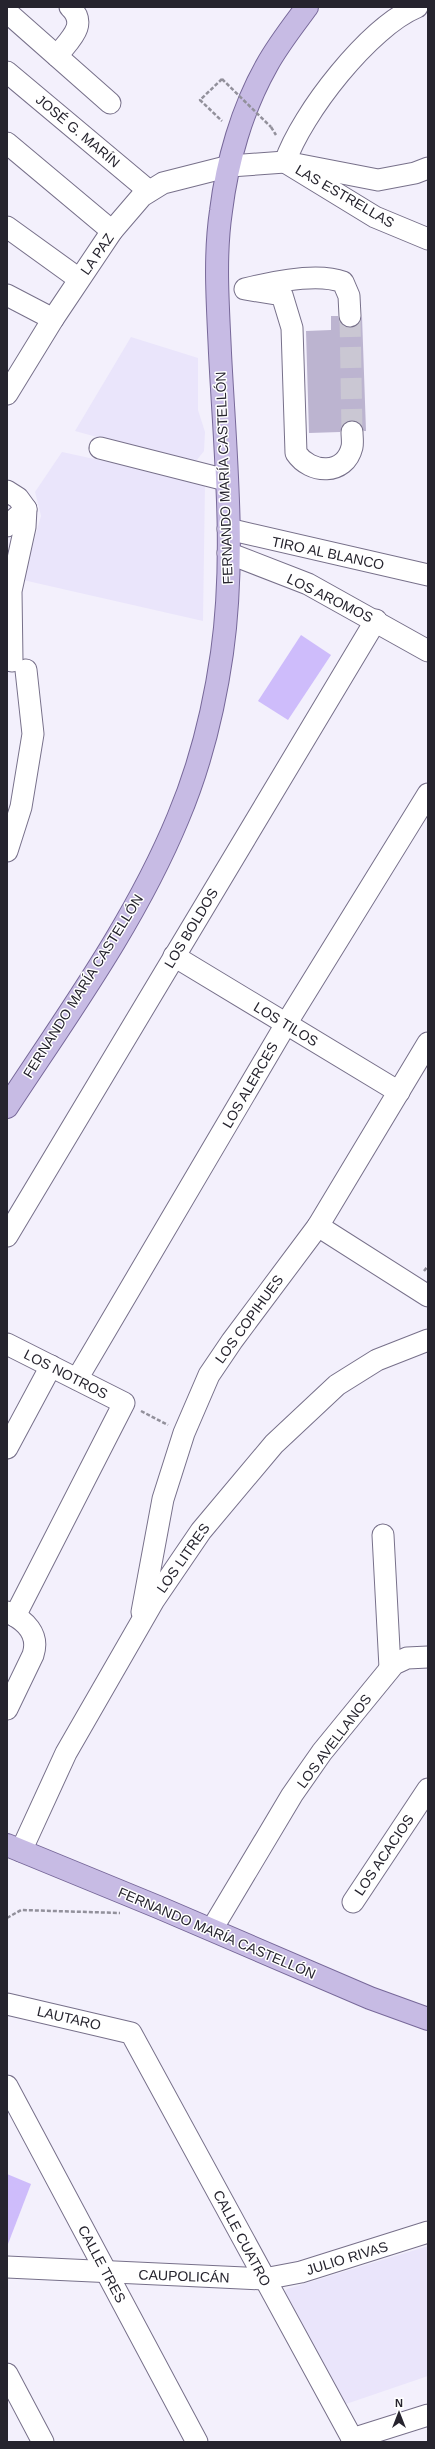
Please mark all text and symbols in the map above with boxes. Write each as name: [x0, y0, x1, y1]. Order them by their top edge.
street label: JOSÉ G. MARÍN: [33, 91, 123, 171]
street label: LAS ESTRELLAS: [293, 161, 397, 231]
street label: LA PAZ: [77, 230, 117, 278]
street label: FERNANDO MARÍA CASTELLÓN: [212, 371, 236, 585]
street label: TIRO AL BLANCO: [270, 533, 386, 573]
street label: LOS AROMOS: [285, 570, 375, 626]
street label: LOS BOLDOS: [161, 885, 221, 971]
street label: FERNANDO MARÍA CASTELLÓN: [20, 891, 146, 1081]
street label: LOS TILOS: [251, 999, 321, 1049]
street label: LOS ALERCES: [219, 1039, 281, 1131]
street label: LOS COPIHUES: [212, 1272, 286, 1366]
street label: LOS NOTROS: [21, 1346, 111, 1402]
street label: LOS LITRES: [153, 1520, 213, 1596]
street label: LOS AVELLANOS: [294, 1691, 374, 1791]
street label: LOS ACACIOS: [351, 1811, 417, 1899]
street label: FERNANDO MARÍA CASTELLÓN: [116, 1884, 318, 1982]
street label: LAUTARO: [35, 2003, 103, 2033]
street label: CALLE CUATRO: [210, 2187, 274, 2289]
street label: CALLE TRES: [75, 2223, 129, 2305]
street label: JULIO RIVAS: [304, 2238, 390, 2278]
street label: CAUPOLICÁN: [138, 2266, 230, 2286]
north arrow: [379, 2393, 419, 2433]
text: N: [395, 2397, 403, 2409]

